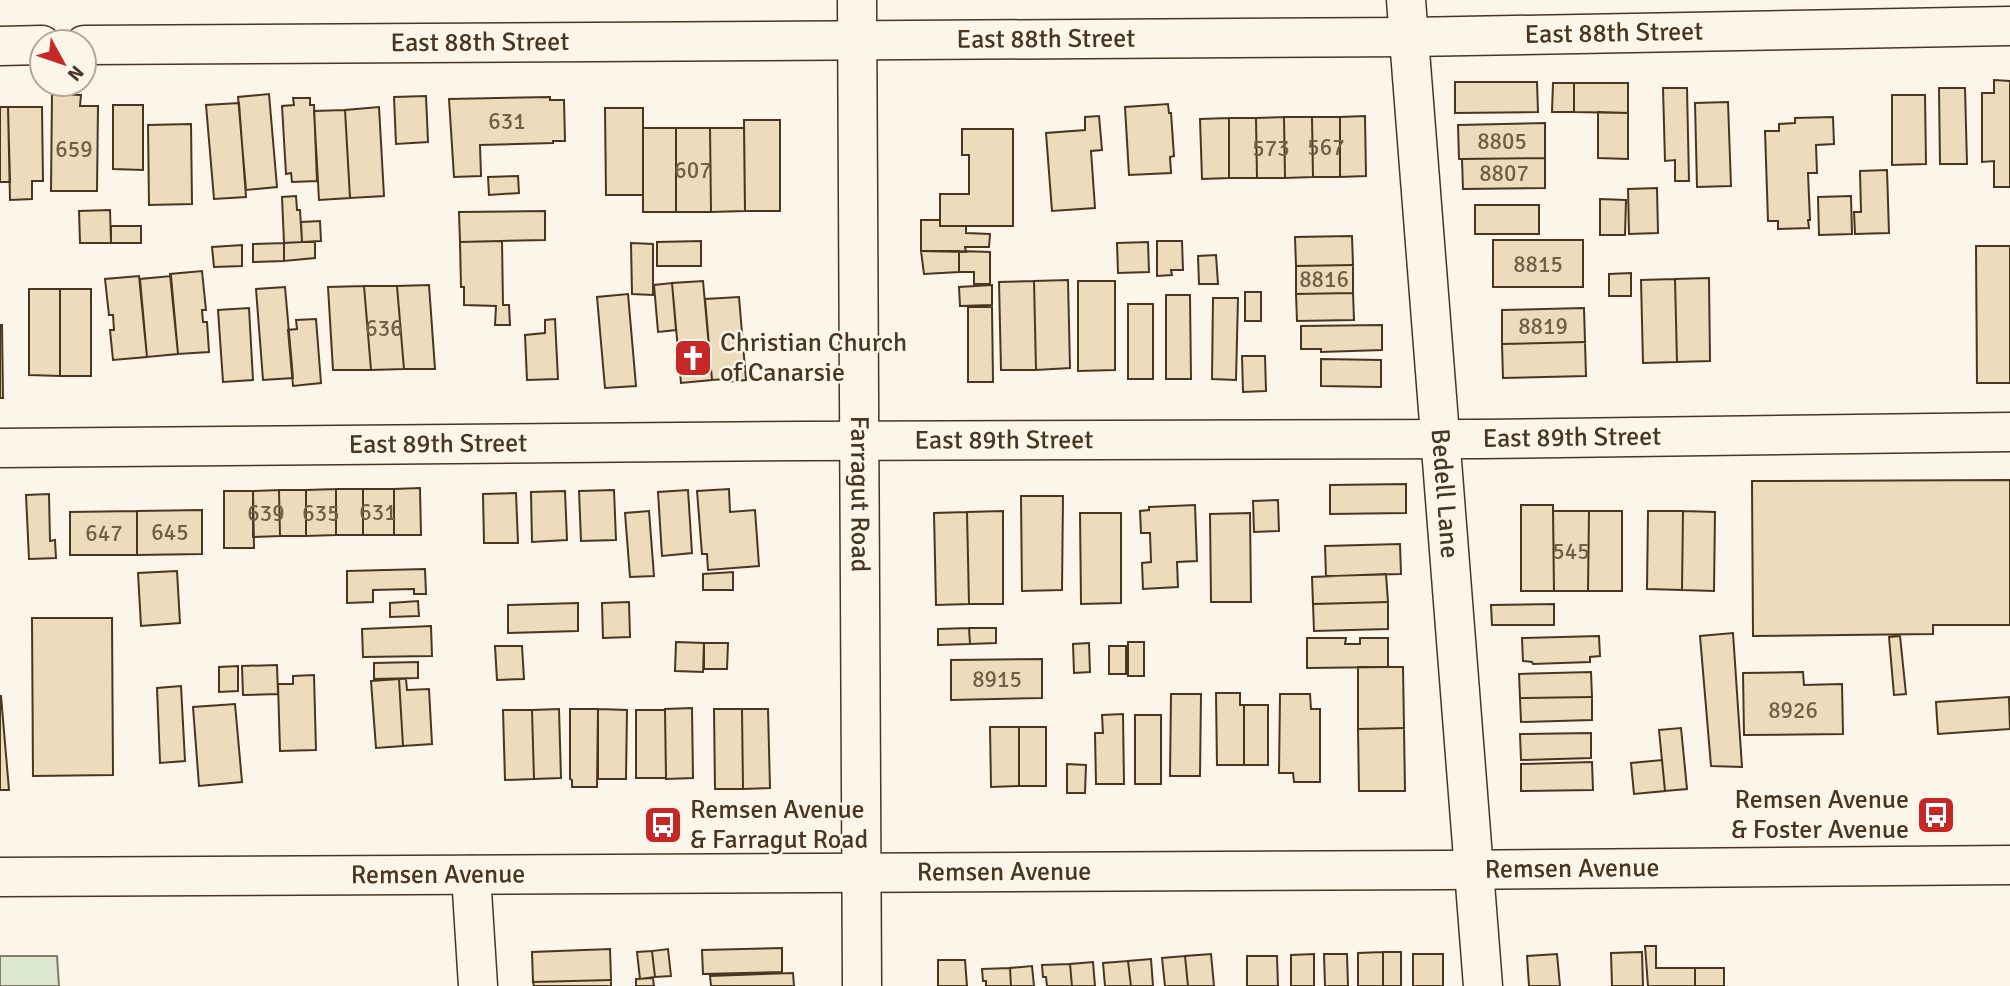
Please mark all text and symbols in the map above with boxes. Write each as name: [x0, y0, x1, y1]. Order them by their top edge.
street label: East 88th Street: [1524, 16, 1704, 51]
street label: East 88th Street: [956, 23, 1135, 56]
street label: East 88th Street: [390, 26, 570, 59]
north arrow: [28, 28, 98, 98]
text: N: [62, 61, 89, 86]
house number: 631: [488, 107, 526, 136]
house number: 8805: [1477, 127, 1527, 156]
house number: 567: [1307, 133, 1345, 162]
house number: 573: [1252, 134, 1290, 163]
house number: 659: [55, 135, 93, 164]
house number: 607: [674, 156, 712, 185]
house number: 8807: [1479, 159, 1529, 188]
house number: 8815: [1513, 250, 1563, 279]
house number: 8816: [1299, 265, 1349, 294]
house number: 8819: [1518, 312, 1568, 341]
house number: 636: [365, 314, 403, 343]
place label: Christian Church of Canarsie: [720, 327, 907, 389]
church icon: Christian Church of Canarsie: [672, 337, 714, 379]
street label: Farragut Road: [843, 416, 876, 572]
street label: East 89th Street: [1482, 421, 1662, 455]
street label: East 89th Street: [914, 424, 1093, 457]
street label: East 89th Street: [348, 427, 528, 461]
street label: Bedell Lane: [1424, 427, 1466, 560]
house number: 631: [359, 498, 397, 527]
house number: 639: [247, 499, 285, 528]
house number: 635: [302, 499, 340, 528]
house number: 645: [151, 518, 189, 547]
house number: 647: [85, 519, 123, 548]
house number: 545: [1552, 537, 1590, 566]
house number: 8915: [972, 665, 1022, 694]
house number: 8926: [1768, 696, 1818, 725]
place label: Remsen Avenue & Foster Avenue: [1731, 784, 1909, 846]
place label: Remsen Avenue & Farragut Road: [690, 794, 868, 856]
bus stop icon: Remsen Avenue & Foster Avenue: [1915, 794, 1957, 836]
bus stop icon: Remsen Avenue & Farragut Road: [642, 804, 684, 846]
street label: Remsen Avenue: [1484, 852, 1659, 886]
street label: Remsen Avenue: [917, 856, 1091, 889]
street label: Remsen Avenue: [351, 858, 525, 891]

